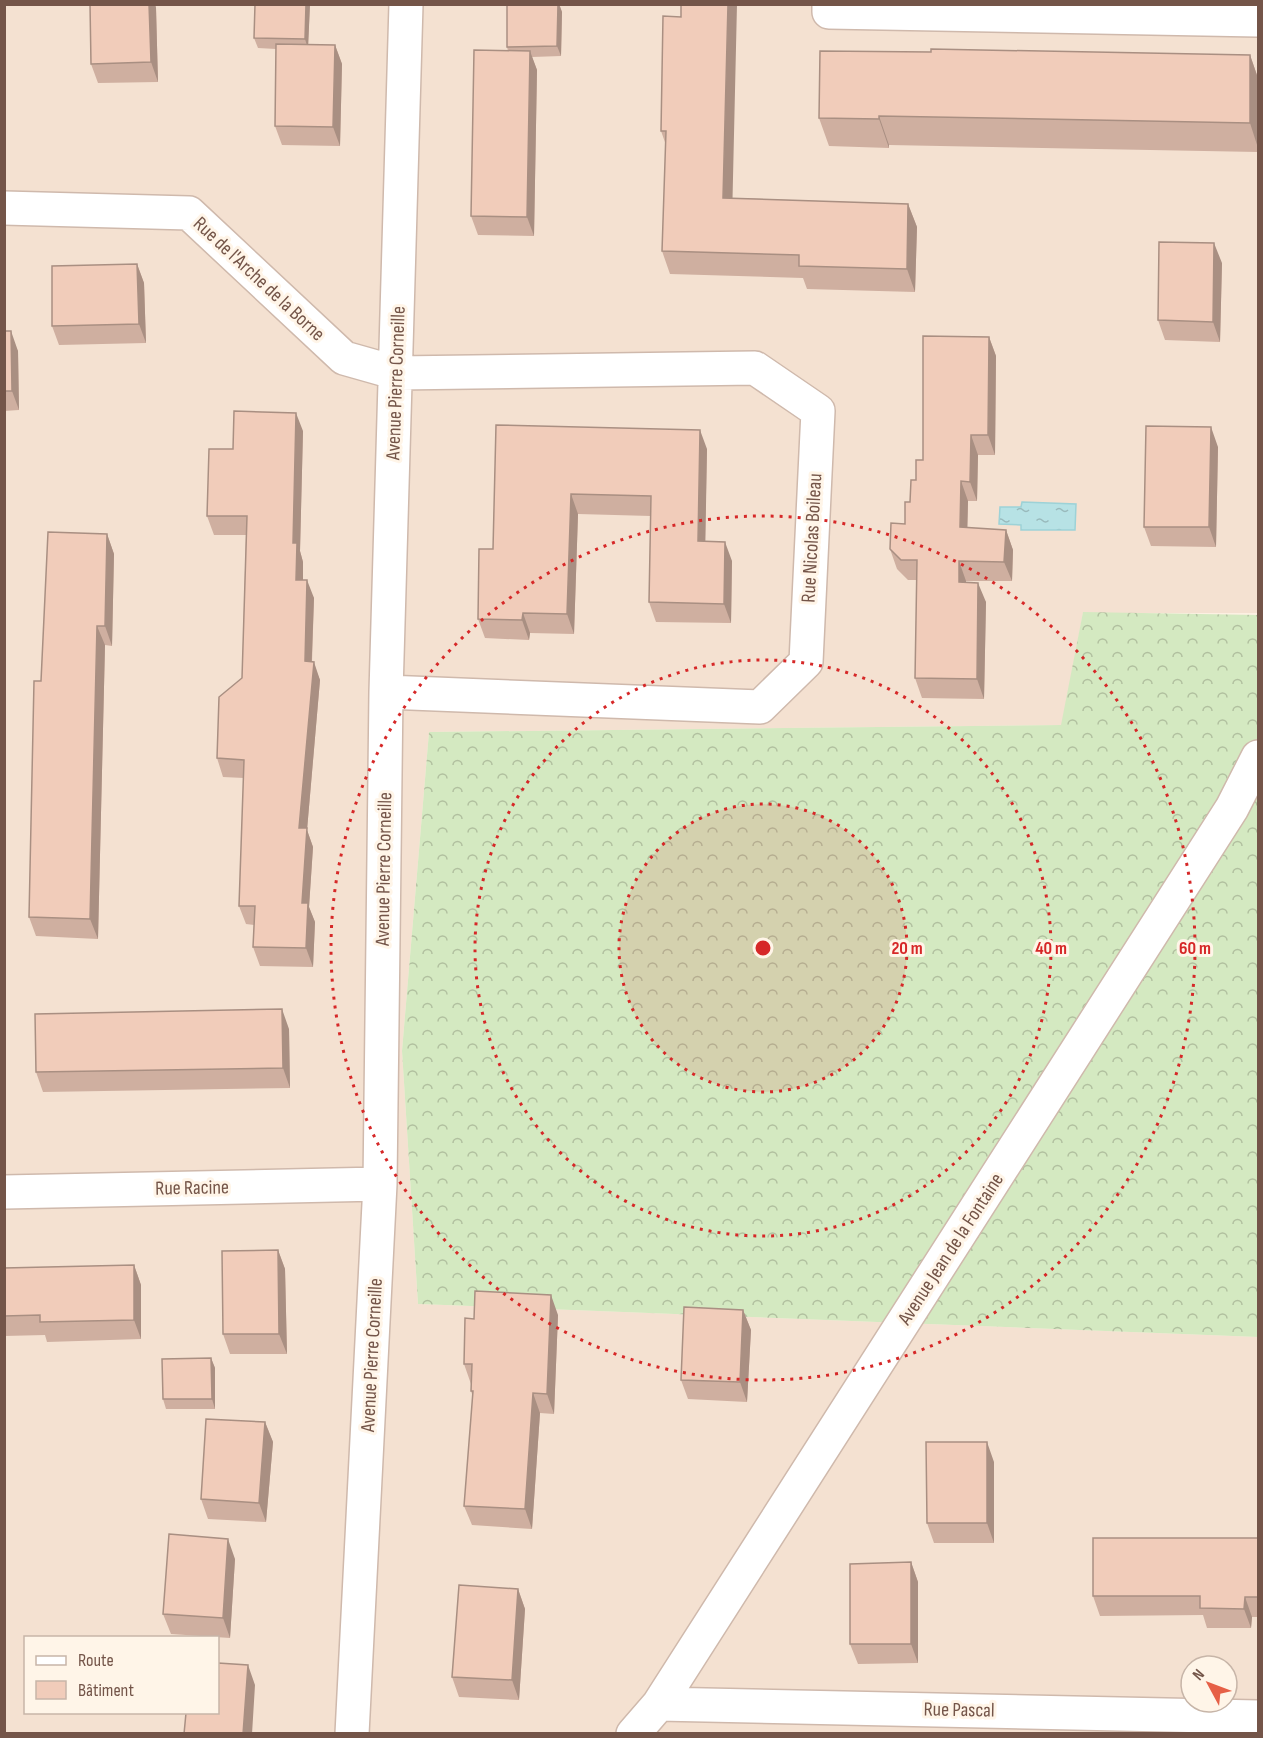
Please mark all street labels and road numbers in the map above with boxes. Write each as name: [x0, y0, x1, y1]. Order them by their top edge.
street label: Rue de l'Arche de la Borne: [188, 212, 330, 346]
street label: Avenue Pierre Corneille: [381, 306, 411, 461]
street label: Rue Nicolas Boileau: [797, 473, 827, 603]
street label: Avenue Pierre Corneille: [371, 792, 397, 947]
street label: Avenue Jean de la Fontaine: [892, 1169, 1009, 1330]
street label: Rue Racine: [155, 1175, 229, 1201]
street label: Avenue Pierre Corneille: [356, 1277, 388, 1434]
street label: Rue Pascal: [923, 1697, 995, 1723]

